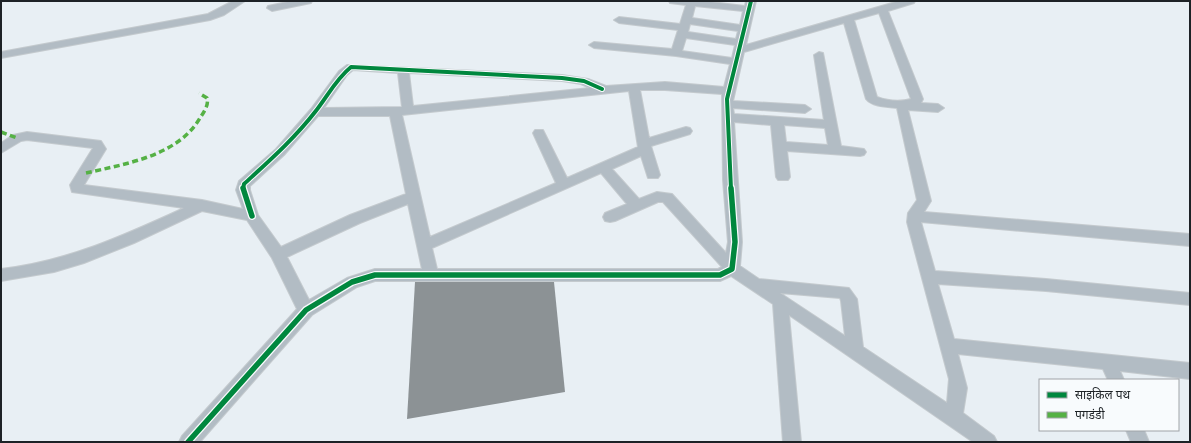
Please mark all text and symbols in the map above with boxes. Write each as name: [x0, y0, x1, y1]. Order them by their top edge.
legend: [1039, 379, 1179, 431]
text: साइकिल पथ: [1075, 386, 1131, 403]
text: पगडंडी: [1075, 406, 1105, 423]

